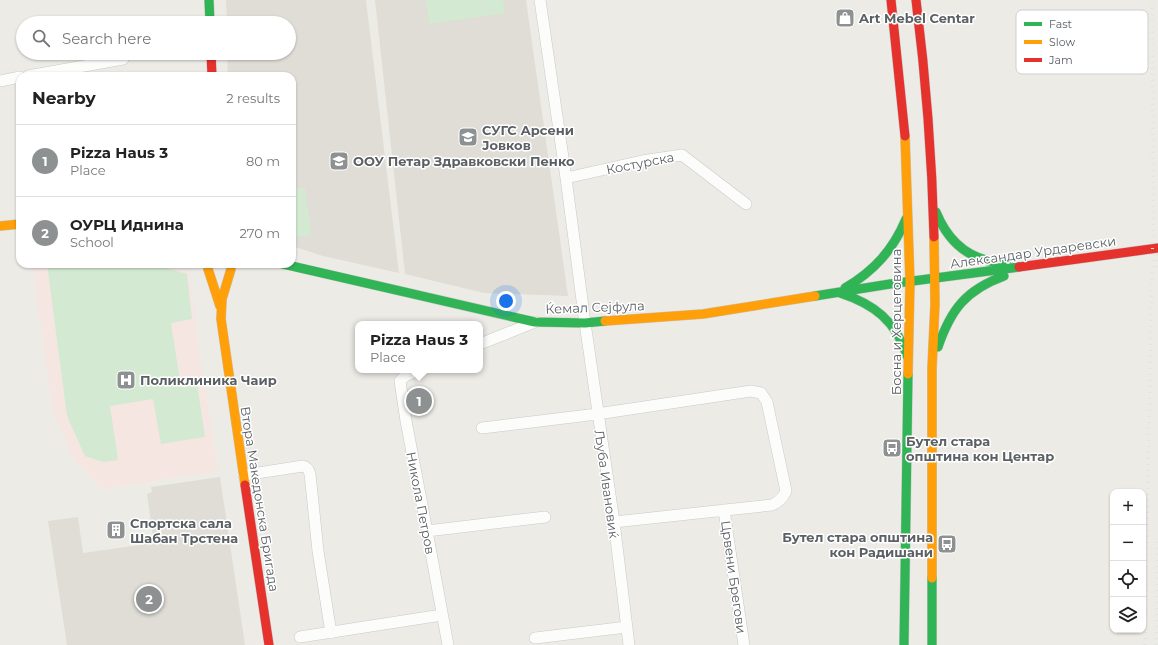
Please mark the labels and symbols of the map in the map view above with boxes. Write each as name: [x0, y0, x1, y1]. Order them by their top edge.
shop icon: Art Mebel Centar: [834, 7, 856, 29]
place label: Art Mebel Centar: [858, 10, 975, 26]
legend: [1016, 10, 1148, 74]
text: Fast: [1049, 17, 1073, 31]
text: Slow: [1049, 35, 1075, 49]
text: Jam: [1048, 53, 1073, 67]
place label: СУГС Арсени Јовков: [482, 122, 574, 153]
school or university icon: СУГС Арсени Јовков: [457, 126, 479, 148]
street label: Костурска: [605, 149, 675, 177]
school or university icon: ООУ Петар Здравковски Пенко: [328, 150, 350, 172]
place label: ООУ Петар Здравковски Пенко: [353, 153, 575, 169]
street label: Александар Урдаревски: [949, 232, 1117, 272]
street label: Босна и Херцеговина: [888, 249, 904, 395]
your location: [496, 291, 516, 311]
street label: Ќемал Сејфула: [545, 297, 645, 317]
hospital icon: Поликлиника Чаир: [115, 369, 137, 391]
place label: Поликлиника Чаир: [140, 372, 277, 388]
pin: 1: [406, 386, 432, 416]
street label: Втора Македонска Бригада: [237, 405, 283, 593]
street label: Љуба Ивановиќ: [591, 429, 623, 540]
place label: Бутел стара општина кон Центар: [906, 433, 1054, 464]
bus stop icon: Бутел стара општина кон Центар: [881, 437, 903, 459]
street label: Никола Петров: [403, 450, 439, 556]
place label: Спортска сала Шабан Трстена: [130, 515, 238, 546]
building icon: Спортска сала Шабан Трстена: [105, 519, 127, 541]
street label: Црвени Брегови: [718, 519, 750, 635]
place label: Бутел стара општина кон Радишани: [782, 529, 933, 560]
bus stop icon: Бутел стара општина кон Радишани: [936, 533, 958, 555]
pin: 2: [136, 584, 162, 614]

